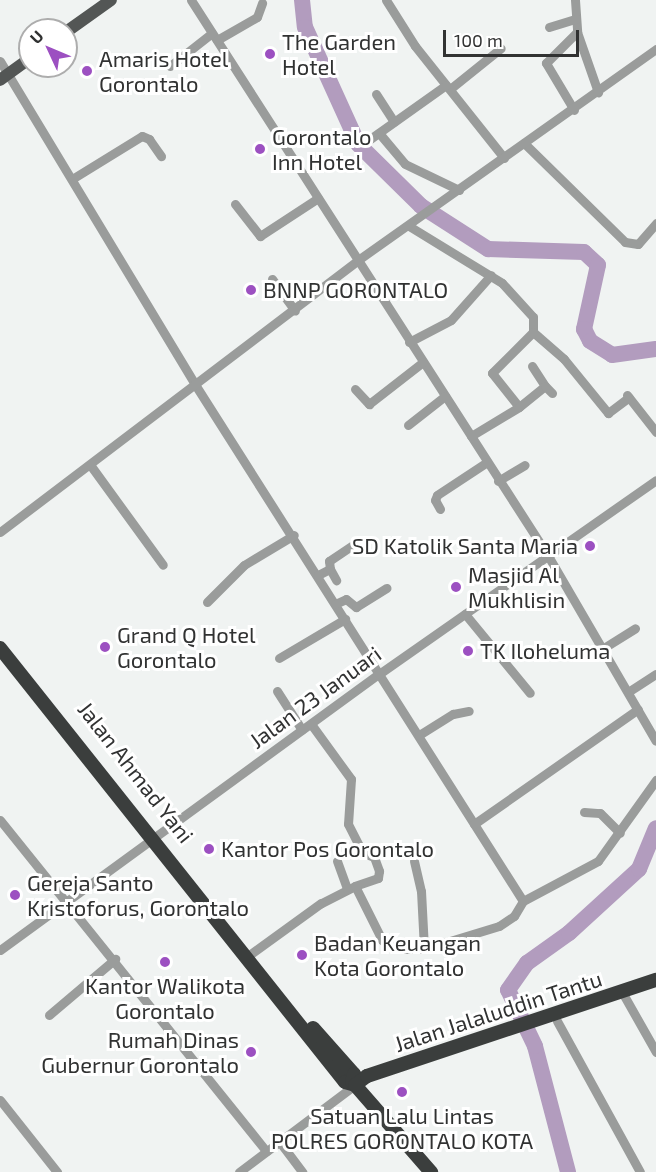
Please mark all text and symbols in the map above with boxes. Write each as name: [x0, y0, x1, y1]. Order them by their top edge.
north arrow: [18, 18, 78, 78]
scale bar: [446, 18, 582, 56]
text: U: [25, 26, 47, 47]
place label: The Garden Hotel: [282, 28, 396, 80]
text: 100 m: [454, 29, 503, 51]
place label: Amaris Hotel Gorontalo: [99, 45, 228, 96]
marker: The Garden Hotel: [263, 47, 277, 61]
marker: Amaris Hotel Gorontalo: [80, 64, 94, 78]
place label: Gorontalo Inn Hotel: [272, 123, 372, 174]
marker: Gorontalo Inn Hotel: [253, 142, 267, 156]
place label: BNNP GORONTALO: [263, 277, 449, 303]
marker: BNNP GORONTALO: [244, 283, 258, 297]
place label: SD Katolik Santa Maria: [352, 533, 578, 559]
marker: SD Katolik Santa Maria: [583, 539, 597, 553]
place label: Masjid Al Mukhlisin: [468, 561, 565, 612]
marker: Masjid Al Mukhlisin: [449, 580, 463, 594]
place label: Grand Q Hotel Gorontalo: [117, 621, 256, 672]
place label: TK Iloheluma: [480, 638, 611, 664]
marker: Grand Q Hotel Gorontalo: [98, 640, 112, 654]
street label: Jalan 23 Januari: [244, 640, 386, 754]
marker: TK Iloheluma: [461, 644, 475, 658]
street label: Jalan Ahmad Yani: [72, 696, 200, 848]
place label: Kantor Pos Gorontalo: [221, 836, 435, 862]
marker: Kantor Pos Gorontalo: [202, 842, 216, 856]
place label: Gereja Santo Kristoforus, Gorontalo: [27, 869, 249, 920]
marker: Gereja Santo Kristoforus, Gorontalo: [8, 888, 22, 902]
place label: Badan Keuangan Kota Gorontalo: [314, 929, 481, 980]
marker: Badan Keuangan Kota Gorontalo: [295, 948, 309, 962]
marker: Kantor Walikota Gorontalo: [158, 955, 172, 969]
street label: Jalan Jalaluddin Tantu: [390, 965, 606, 1057]
place label: Kantor Walikota Gorontalo: [85, 972, 245, 1023]
place label: Rumah Dinas Gubernur Gorontalo: [41, 1026, 239, 1078]
marker: Rumah Dinas Gubernur Gorontalo: [244, 1045, 258, 1059]
marker: Satuan Lalu Lintas POLRES GORONTALO KOTA: [395, 1085, 409, 1099]
place label: Satuan Lalu Lintas POLRES GORONTALO KOTA: [271, 1102, 533, 1154]

